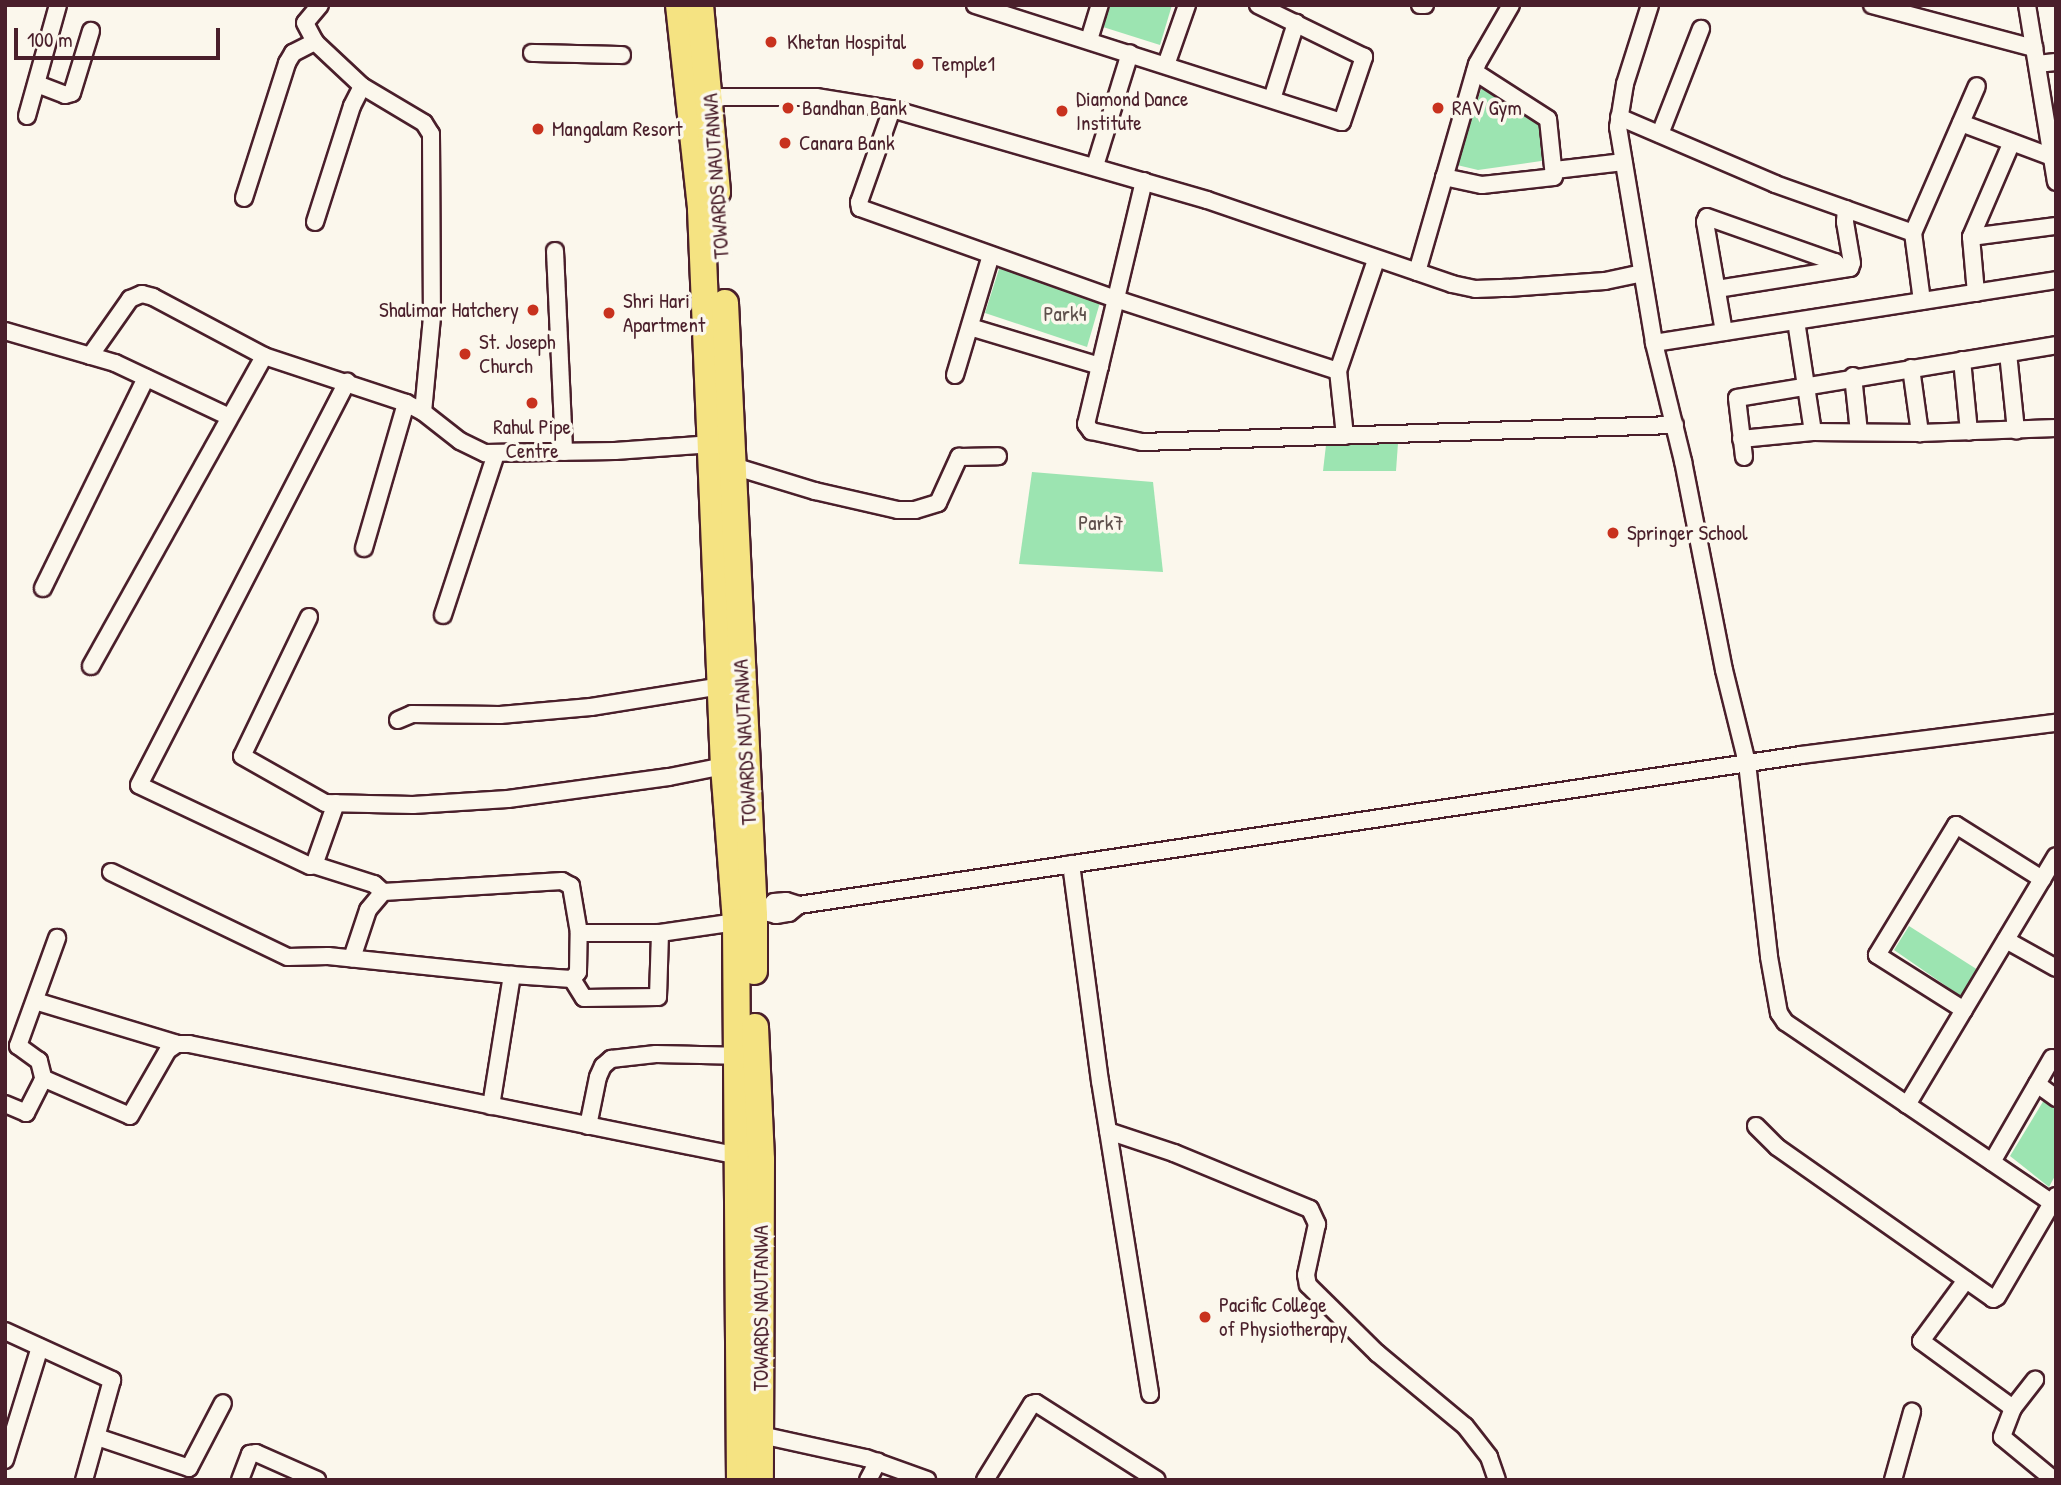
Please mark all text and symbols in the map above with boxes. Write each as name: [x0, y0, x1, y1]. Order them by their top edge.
scale bar: [18, 14, 224, 58]
text: 100 m: [27, 25, 73, 54]
place label: Khetan Hospital: [787, 29, 906, 55]
marker: Khetan Hospital: [761, 32, 781, 52]
place label: Temple1: [932, 51, 995, 77]
marker: Temple1: [910, 56, 926, 72]
place label: Diamond Dance Institute: [1076, 86, 1188, 136]
street label: TOWARDS NAUTANWA: [698, 92, 734, 260]
place label: Bandhan Bank: [802, 95, 907, 121]
place label: RAV Gym: [1452, 95, 1522, 121]
marker: Bandhan Bank: [780, 100, 796, 116]
marker: RAV Gym: [1430, 100, 1446, 116]
marker: Diamond Dance Institute: [1054, 103, 1070, 119]
place label: Mangalam Resort: [552, 116, 682, 142]
marker: Mangalam Resort: [530, 121, 546, 137]
place label: Canara Bank: [799, 130, 895, 156]
marker: Canara Bank: [777, 135, 793, 151]
place label: Shri Hari Apartment: [623, 288, 705, 338]
place label: Shalimar Hatchery: [379, 297, 519, 323]
park label: Park4: [1043, 301, 1087, 327]
marker: Shalimar Hatchery: [525, 302, 541, 318]
marker: Shri Hari Apartment: [601, 305, 617, 321]
place label: St. Joseph Church: [479, 329, 556, 379]
marker: St. Joseph Church: [457, 346, 473, 362]
marker: Rahul Pipe Centre: [524, 395, 540, 411]
place label: Rahul Pipe Centre: [493, 414, 571, 464]
park label: Park7: [1078, 510, 1124, 536]
place label: Springer School: [1627, 520, 1748, 546]
marker: Springer School: [1605, 525, 1621, 541]
street label: TOWARDS NAUTANWA: [728, 658, 762, 826]
street label: TOWARDS NAUTANWA: [748, 1225, 774, 1391]
place label: Pacific College of Physiotherapy: [1219, 1292, 1347, 1342]
marker: Pacific College of Physiotherapy: [1197, 1309, 1213, 1325]

